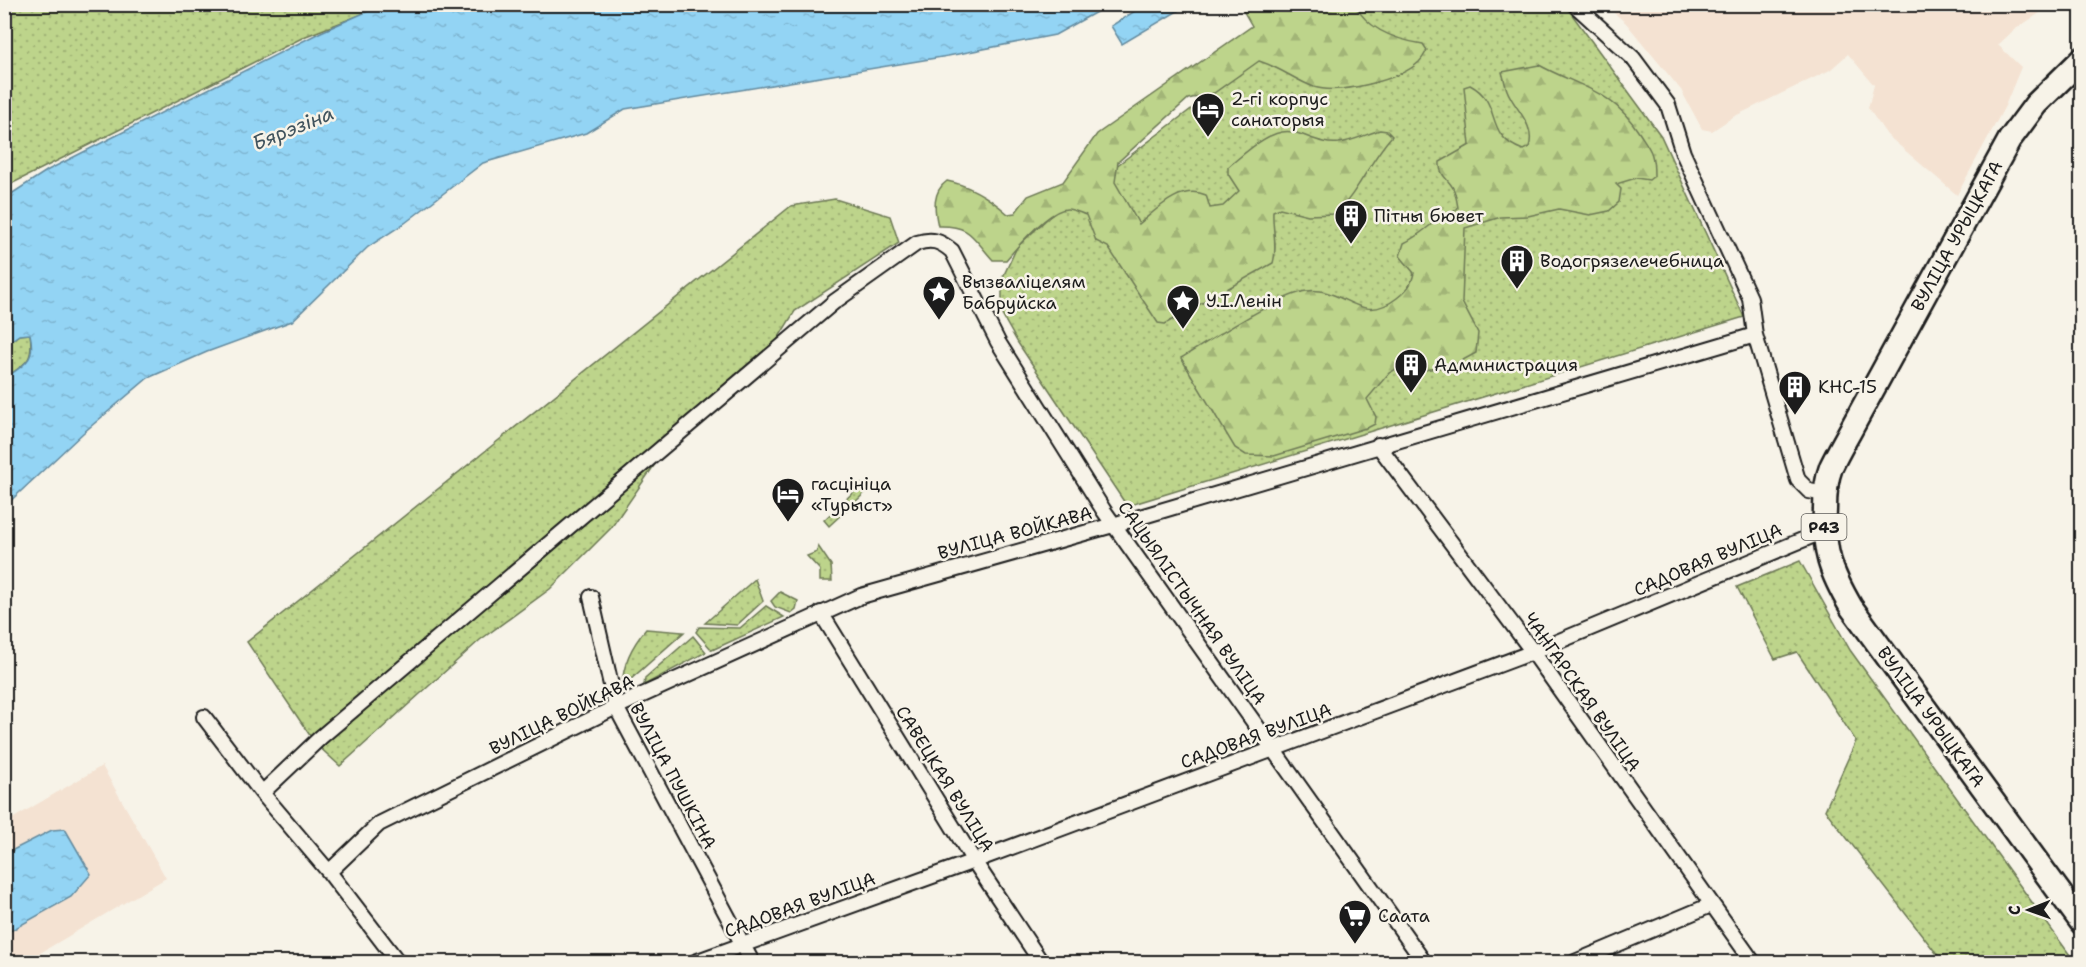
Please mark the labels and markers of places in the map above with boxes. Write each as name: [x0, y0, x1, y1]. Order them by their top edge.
place label: 2-гі корпус санаторыя: [1231, 87, 1328, 132]
hotel icon: 2-гі корпус санаторыя: [1190, 91, 1226, 138]
building icon: Пітны бювет: [1333, 198, 1369, 245]
place label: Пітны бювет: [1374, 204, 1485, 228]
building icon: Водогрязелечебница: [1499, 243, 1535, 290]
place label: Водогрязелечебница: [1540, 249, 1724, 273]
place label: Вызваліцелям Бабруйска: [962, 270, 1085, 315]
place icon: Вызваліцелям Бабруйска: [921, 274, 957, 321]
place icon: У.І.Ленін: [1165, 283, 1201, 330]
place label: У.І.Ленін: [1206, 289, 1282, 313]
building icon: Администрация: [1393, 347, 1429, 394]
place label: Администрация: [1434, 353, 1578, 377]
building icon: КНС-15: [1777, 369, 1813, 416]
place label: КНС-15: [1818, 375, 1877, 399]
place label: гасцініца «Турыст»: [811, 472, 893, 517]
hotel icon: гасцініца «Турыст»: [770, 476, 806, 523]
supermarket icon: Саата: [1337, 898, 1373, 945]
place label: Саата: [1378, 904, 1430, 928]

